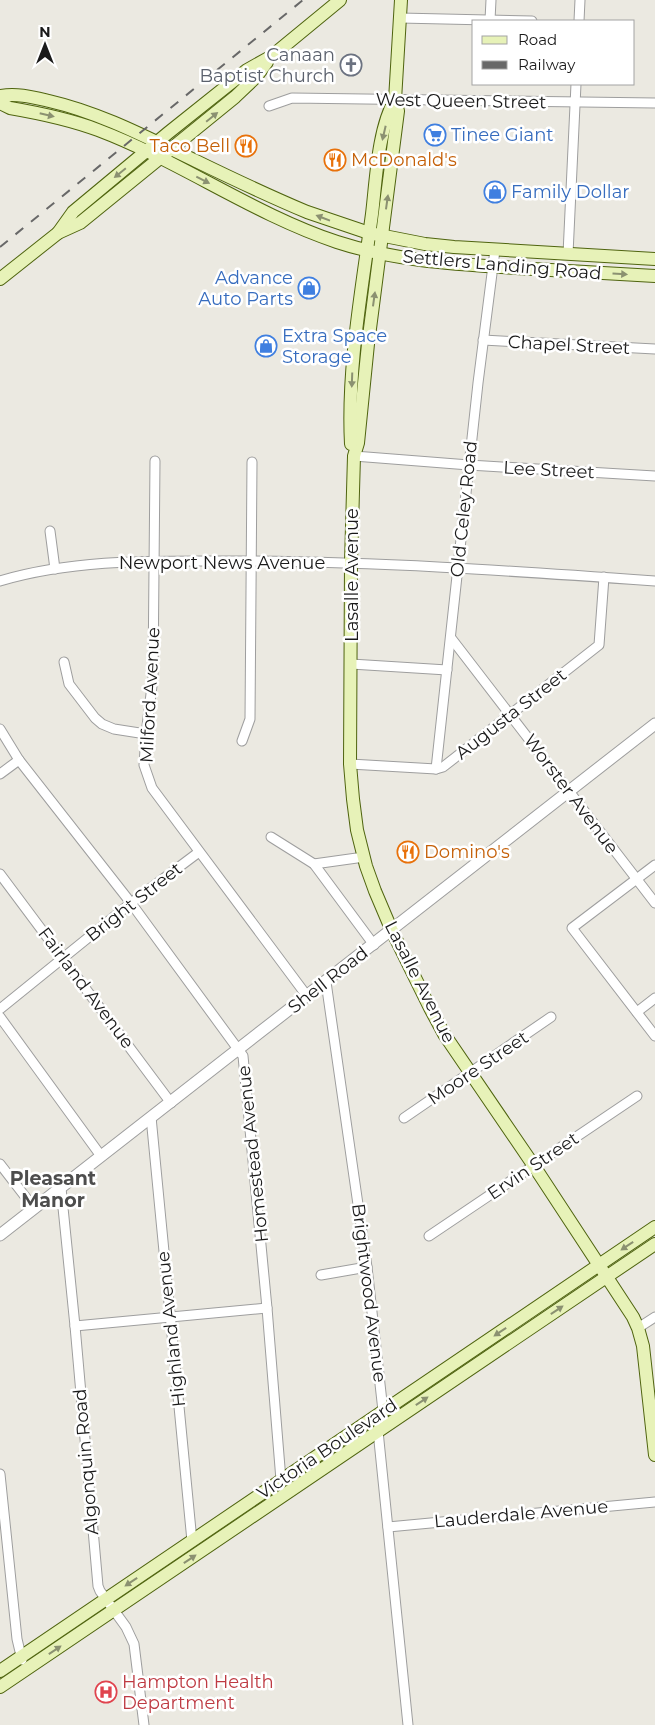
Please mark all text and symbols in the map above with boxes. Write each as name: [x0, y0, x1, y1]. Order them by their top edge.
north arrow: [20, 20, 70, 70]
legend: [472, 20, 635, 85]
text: N: [39, 23, 51, 41]
text: Road: [518, 30, 557, 49]
place label: Canaan Baptist Church: [199, 44, 335, 87]
church icon: Canaan Baptist Church: [339, 53, 363, 77]
text: Railway: [518, 55, 576, 74]
street label: West Queen Street: [375, 89, 547, 113]
one-way arrow: [40, 111, 55, 119]
one-way arrow: [205, 111, 218, 122]
supermarket icon: Tinee Giant: [423, 123, 447, 147]
place label: Tinee Giant: [451, 124, 554, 146]
one-way arrow: [380, 125, 388, 140]
restaurant icon: Taco Bell: [234, 134, 258, 158]
place label: Taco Bell: [149, 135, 230, 157]
restaurant icon: McDonald's: [323, 148, 347, 172]
place label: McDonald's: [351, 149, 457, 171]
one-way arrow: [114, 167, 127, 178]
one-way arrow: [196, 176, 210, 184]
shop icon: Family Dollar: [483, 180, 507, 204]
place label: Family Dollar: [511, 181, 630, 203]
one-way arrow: [384, 194, 392, 210]
one-way arrow: [315, 214, 330, 222]
street label: Settlers Landing Road: [402, 245, 602, 285]
place label: Advance Auto Parts: [198, 267, 293, 310]
one-way arrow: [613, 271, 629, 279]
shop icon: Advance Auto Parts: [297, 276, 321, 300]
one-way arrow: [370, 290, 378, 306]
place label: Extra Space Storage: [282, 325, 387, 368]
street label: Chapel Street: [507, 331, 631, 359]
shop icon: Extra Space Storage: [254, 334, 278, 358]
one-way arrow: [348, 373, 356, 389]
street label: Old Celey Road: [446, 440, 482, 578]
street label: Lee Street: [503, 457, 595, 483]
street label: Lasalle Avenue: [341, 508, 363, 642]
street label: Newport News Avenue: [119, 552, 325, 574]
street label: Milford Avenue: [135, 626, 165, 763]
street label: Augusta Street: [451, 664, 571, 764]
street label: Worster Avenue: [519, 730, 623, 858]
restaurant icon: Domino's: [396, 840, 420, 864]
place label: Domino's: [424, 841, 510, 863]
street label: Bright Street: [81, 857, 187, 947]
street label: Lasalle Avenue: [380, 917, 460, 1047]
street label: Fairland Avenue: [33, 923, 139, 1053]
street label: Shell Road: [284, 942, 372, 1018]
street label: Moore Street: [423, 1026, 533, 1110]
street label: Homestead Avenue: [233, 1064, 273, 1244]
street label: Ervin Street: [483, 1127, 583, 1205]
district label: Pleasant Manor: [10, 1167, 96, 1212]
street label: Brightwood Avenue: [347, 1202, 391, 1384]
one-way arrow: [620, 1242, 633, 1251]
street label: Highland Avenue: [152, 1250, 190, 1408]
one-way arrow: [550, 1305, 563, 1315]
one-way arrow: [493, 1327, 507, 1337]
street label: Algonquin Road: [69, 1388, 103, 1536]
street label: Victoria Boulevard: [253, 1394, 401, 1504]
one-way arrow: [415, 1396, 429, 1406]
street label: Lauderdale Avenue: [433, 1495, 609, 1533]
one-way arrow: [183, 1554, 196, 1564]
one-way arrow: [125, 1577, 138, 1587]
one-way arrow: [48, 1645, 62, 1655]
place label: Hampton Health Department: [122, 1671, 274, 1714]
hospital icon: Hampton Health Department: [94, 1680, 118, 1704]

